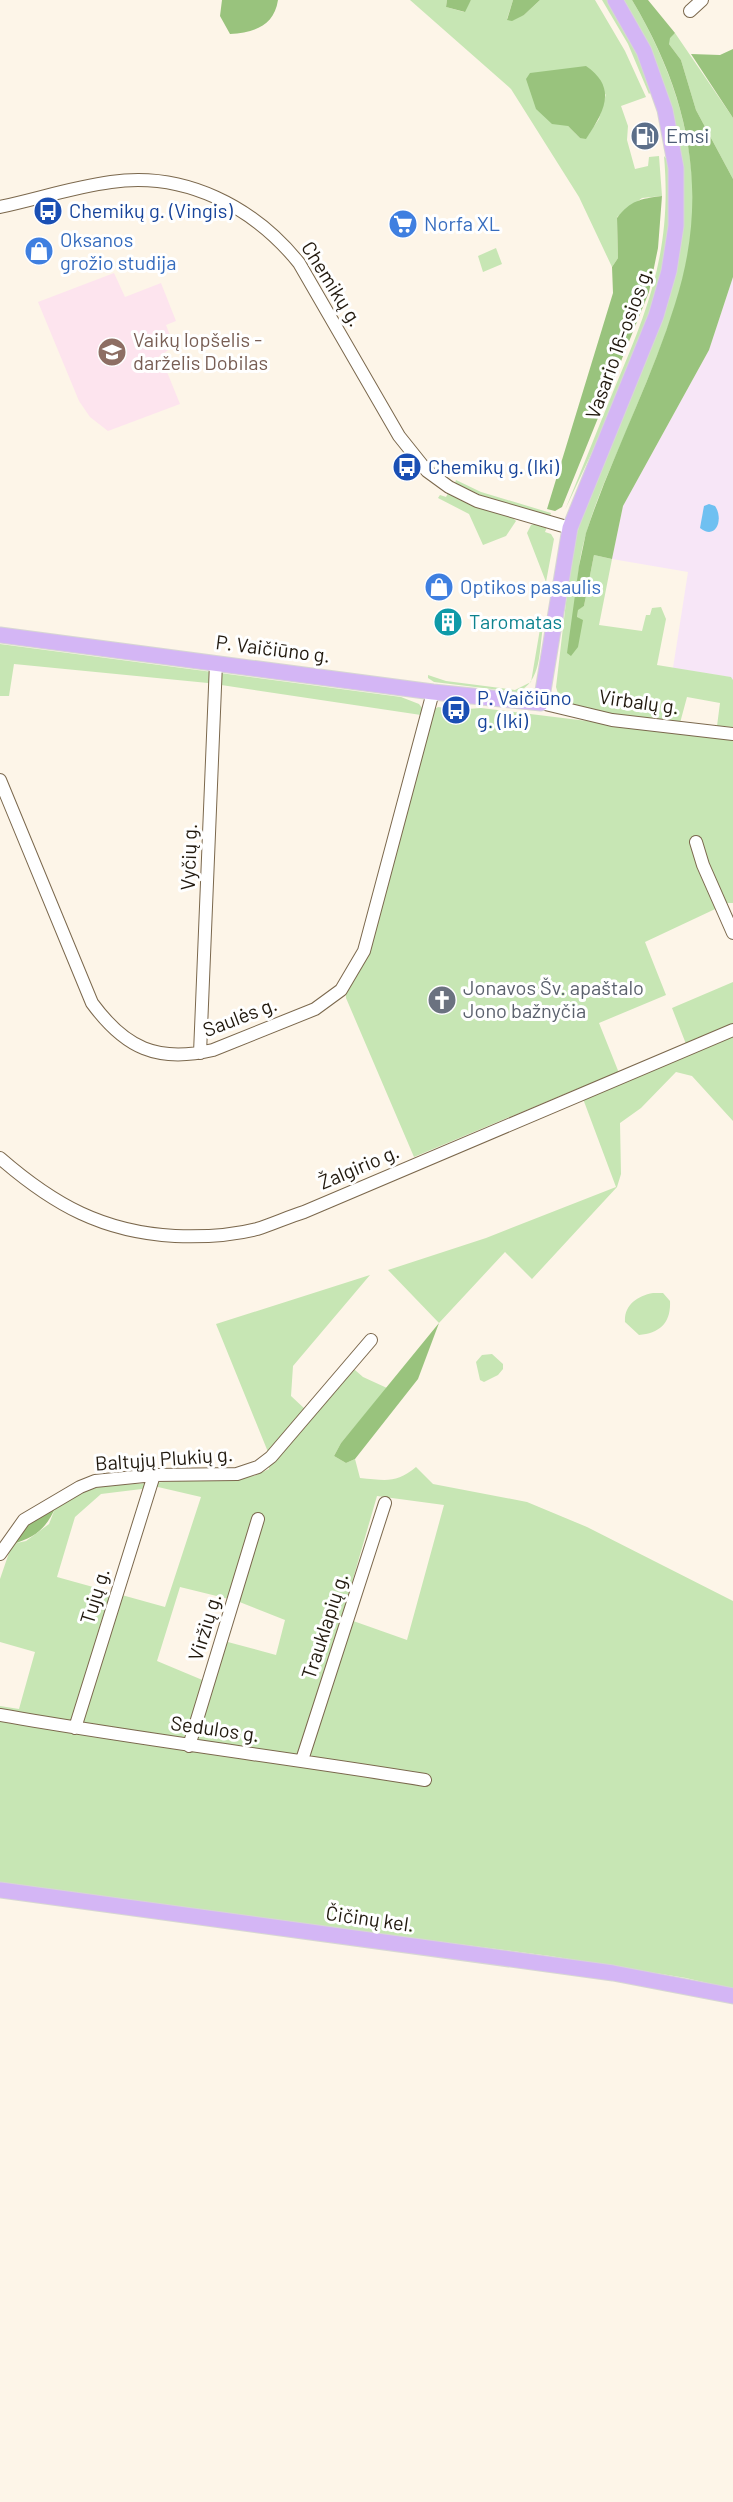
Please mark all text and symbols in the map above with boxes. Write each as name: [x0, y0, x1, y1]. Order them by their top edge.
fuel station icon: Emsi: [629, 120, 661, 152]
place label: Emsi: [666, 123, 709, 147]
bus stop icon: Chemikų g. (Vingis): [32, 195, 64, 227]
place label: Chemikų g. (Vingis): [69, 198, 233, 222]
supermarket icon: Norfa XL: [387, 208, 419, 240]
place label: Norfa XL: [424, 211, 500, 235]
place label: Oksanos grožio studija: [60, 227, 176, 274]
shop icon: Oksanos grožio studija: [23, 235, 55, 267]
street label: Chemikų g.: [297, 236, 368, 331]
street label: Vasario 16-osios g.: [579, 263, 657, 422]
place label: Vaikų lopšelis - darželis Dobilas: [133, 327, 268, 374]
school or university icon: Vaikų lopšelis - darželis Dobilas: [96, 336, 128, 368]
bus stop icon: Chemikų g. (Iki): [391, 451, 423, 483]
place label: Chemikų g. (Iki): [428, 454, 560, 478]
shop icon: Optikos pasaulis: [423, 571, 455, 603]
place label: Optikos pasaulis: [460, 574, 601, 598]
building icon: Taromatas: [432, 606, 464, 638]
place label: Taromatas: [469, 609, 562, 633]
street label: P. Vaičiūno g.: [215, 629, 332, 667]
street label: Virbalų g.: [597, 683, 681, 719]
place label: P. Vaičiūno g. (Iki): [477, 685, 572, 732]
bus stop icon: P. Vaičiūno g. (Iki): [440, 694, 472, 726]
street label: Vyčių g.: [175, 823, 201, 891]
place label: Jonavos Šv. apaštalo Jono bažnyčia: [463, 975, 644, 1022]
church icon: Jonavos Šv. apaštalo Jono bažnyčia: [426, 984, 458, 1016]
street label: Saulės g.: [199, 991, 280, 1041]
street label: Žalgirio g.: [315, 1138, 402, 1194]
street label: Baltųjų Plukių g.: [94, 1441, 234, 1475]
street label: Tujų g.: [74, 1565, 114, 1627]
street label: Trauklapių g.: [296, 1569, 353, 1682]
street label: Viržių g.: [182, 1590, 226, 1663]
street label: Sedulos g.: [169, 1710, 261, 1746]
street label: Čičinų kel.: [325, 1900, 416, 1936]

